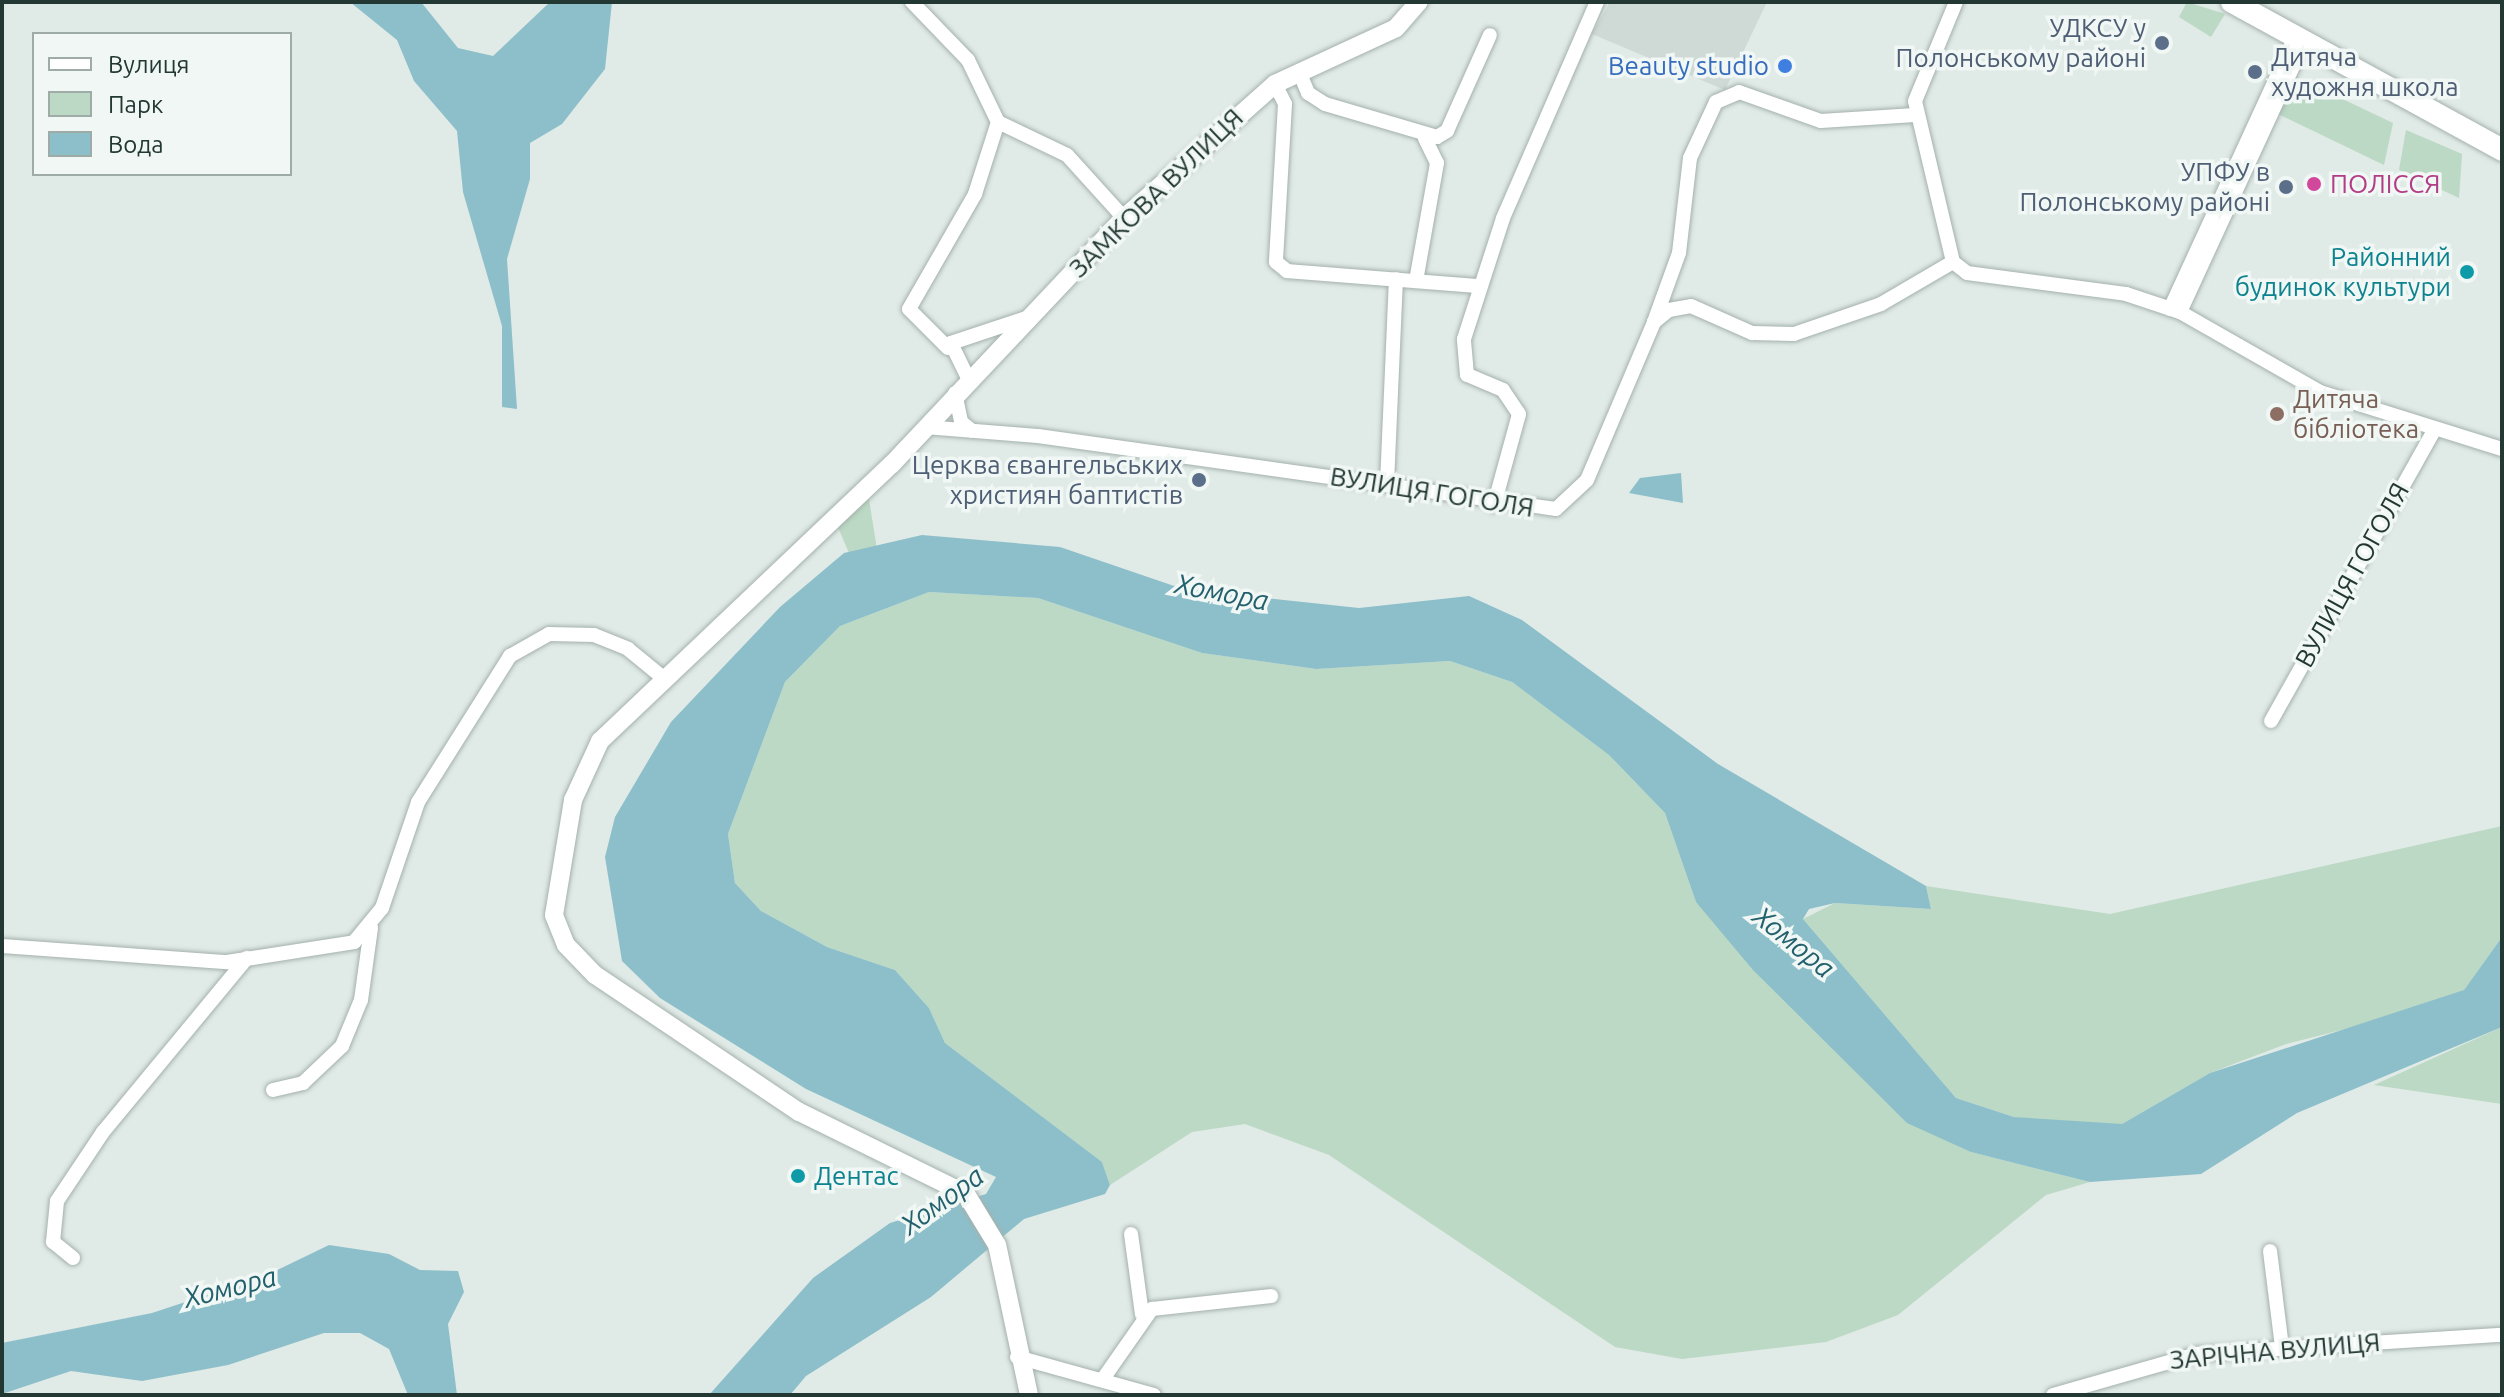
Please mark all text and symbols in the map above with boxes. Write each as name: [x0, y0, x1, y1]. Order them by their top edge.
place label: УДКСУ у Полонському районi: [1896, 12, 2146, 74]
legend: [32, 32, 292, 176]
marker: УДКСУ у Полонському районi: [2153, 34, 2171, 52]
place label: Дитяча художня школа: [2271, 41, 2459, 102]
place label: Beauty studio: [1608, 50, 1769, 82]
text: Вулиця: [108, 51, 190, 78]
marker: Beauty studio: [1776, 57, 1794, 75]
marker: Дитяча художня школа: [2246, 63, 2264, 81]
text: Парк: [108, 91, 163, 118]
street label: ЗАМКОВА ВУЛИЦЯ: [1063, 102, 1249, 284]
text: Вода: [108, 131, 164, 158]
place label: УПФУ в Полонському районі: [2020, 156, 2270, 218]
place label: ПОЛІССЯ: [2330, 168, 2440, 200]
marker: ПОЛІССЯ: [2305, 175, 2323, 193]
marker: УПФУ в Полонському районі: [2277, 178, 2295, 196]
place label: Районний будинок культури: [2235, 241, 2451, 302]
marker: Районний будинок культури: [2458, 263, 2476, 281]
place label: Дитяча бібліотека: [2293, 383, 2419, 444]
marker: Дитяча бібліотека: [2268, 405, 2286, 423]
place label: Церква євангельських християн баптистів: [912, 449, 1183, 510]
street label: ВУЛИЦЯ ГОГОЛЯ: [1328, 460, 1536, 524]
marker: Церква євангельських християн баптистів: [1190, 471, 1208, 489]
street label: ВУЛИЦЯ ГОГОЛЯ: [2288, 477, 2416, 673]
water label: Хомора: [1172, 567, 1272, 617]
water label: Хомора: [1747, 899, 1841, 985]
water label: Хомора: [894, 1159, 990, 1241]
place label: Дентас: [814, 1160, 899, 1192]
marker: Дентас: [789, 1167, 807, 1185]
water label: Хомора: [180, 1259, 280, 1315]
street label: ЗАРІЧНА ВУЛИЦЯ: [2168, 1326, 2382, 1376]

